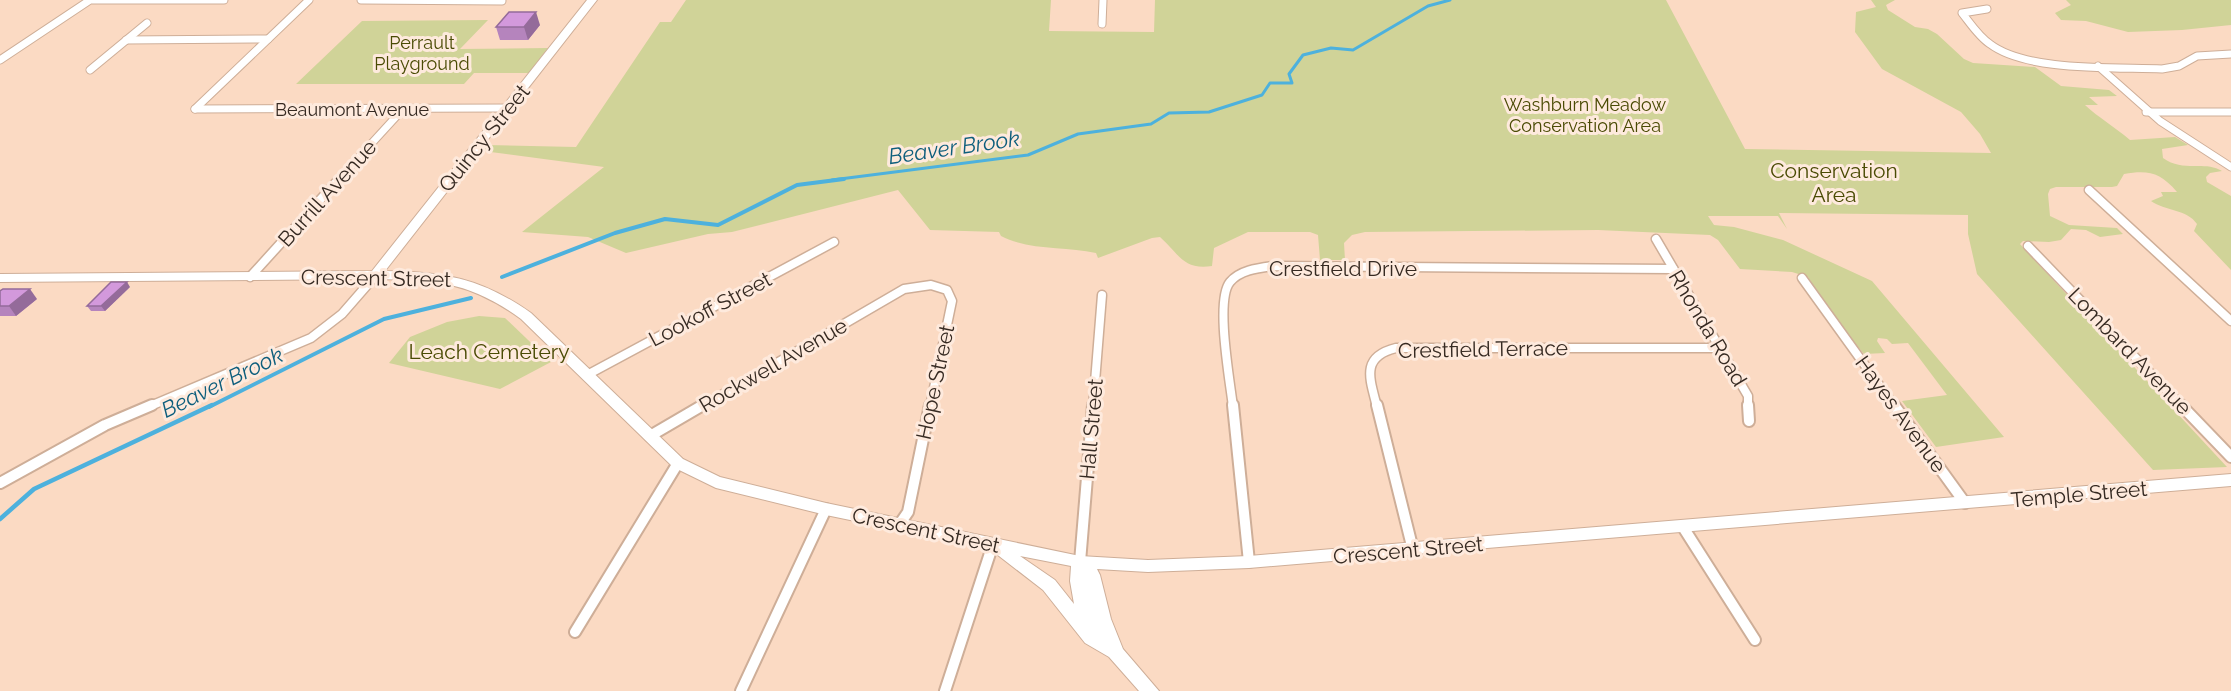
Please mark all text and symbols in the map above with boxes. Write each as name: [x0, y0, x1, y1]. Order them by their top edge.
park label: Perrault Playground: [374, 32, 470, 74]
street label: Quincy Street: [433, 79, 535, 197]
park label: Washburn Meadow Conservation Area: [1504, 94, 1667, 136]
street label: Beaumont Avenue: [275, 99, 429, 120]
water label: Beaver Brook: [887, 125, 1022, 169]
street label: Burrill Avenue: [273, 134, 381, 252]
park label: Conservation Area: [1770, 158, 1898, 207]
street label: Crestfield Drive: [1269, 256, 1417, 281]
street label: Crescent Street: [301, 264, 451, 292]
street label: Rhonda Road: [1664, 265, 1752, 391]
street label: Lookoff Street: [644, 266, 776, 352]
street label: Lombard Avenue: [2063, 282, 2197, 420]
street label: Rockwell Avenue: [695, 312, 851, 418]
street label: Hope Street: [911, 322, 959, 442]
street label: Crestfield Terrace: [1398, 335, 1568, 363]
park label: Leach Cemetery: [408, 339, 570, 364]
water label: Beaver Brook: [157, 341, 287, 423]
street label: Hayes Avenue: [1850, 351, 1952, 477]
street label: Hall Street: [1074, 378, 1108, 480]
street label: Temple Street: [2010, 476, 2148, 512]
street label: Crescent Street: [850, 502, 1002, 558]
street label: Crescent Street: [1332, 531, 1484, 569]

